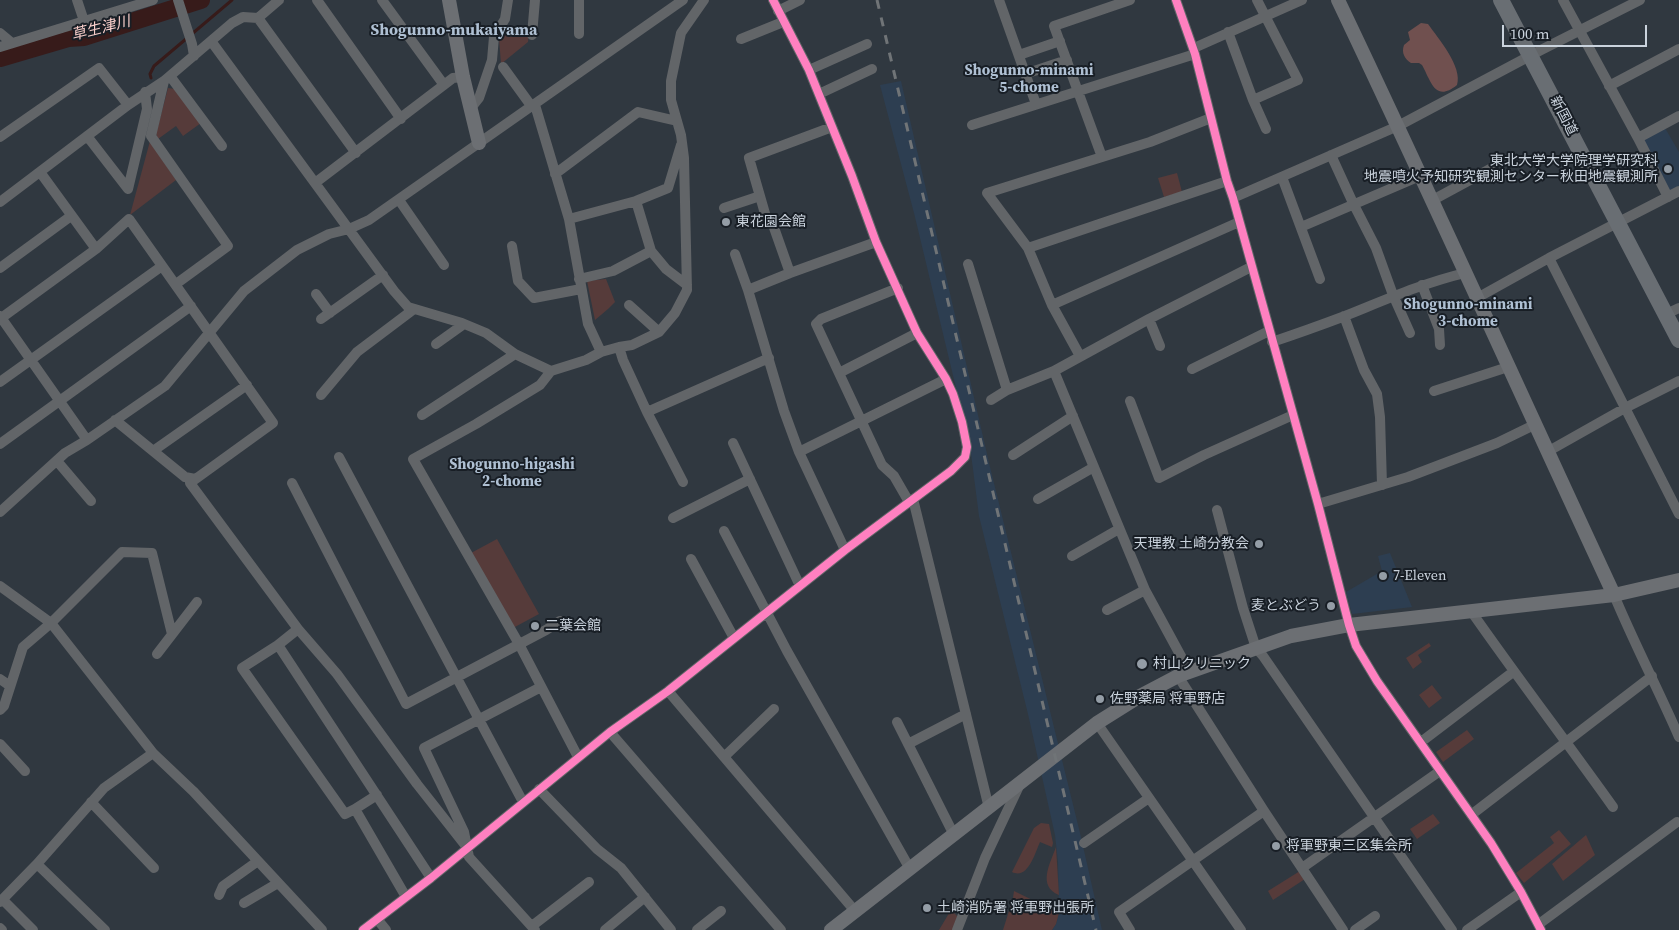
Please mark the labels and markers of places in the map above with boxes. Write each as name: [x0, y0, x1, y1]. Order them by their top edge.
place label: 東北大学大学院理学研究科 地震噴火予知研究観測センター秋田地震観測所: [1364, 153, 1658, 186]
marker: 東北大学大学院理学研究科 地震噴火予知研究観測センター秋田地震観測所: [1662, 163, 1674, 175]
place label: 東花園会館: [736, 214, 806, 230]
marker: 東花園会館: [720, 216, 732, 228]
place label: 天理教 土崎分教会: [1134, 536, 1249, 552]
marker: 天理教 土崎分教会: [1253, 538, 1265, 550]
place label: 7-Eleven: [1393, 568, 1446, 584]
marker: 7-Eleven: [1377, 570, 1389, 582]
place label: 麦とぶどう: [1251, 598, 1321, 614]
marker: 麦とぶどう: [1325, 600, 1337, 612]
place label: 二葉会館: [545, 618, 601, 634]
marker: 二葉会館: [529, 620, 541, 632]
place label: 村山クリニック: [1153, 656, 1251, 672]
marker: 村山クリニック: [1135, 657, 1149, 671]
place label: 佐野薬局 将軍野店: [1110, 691, 1225, 707]
marker: 佐野薬局 将軍野店: [1094, 693, 1106, 705]
place label: 将軍野東三区集会所: [1286, 838, 1412, 854]
marker: 将軍野東三区集会所: [1270, 840, 1282, 852]
place label: 土崎消防署 将軍野出張所: [937, 900, 1094, 916]
marker: 土崎消防署 将軍野出張所: [921, 902, 933, 914]

